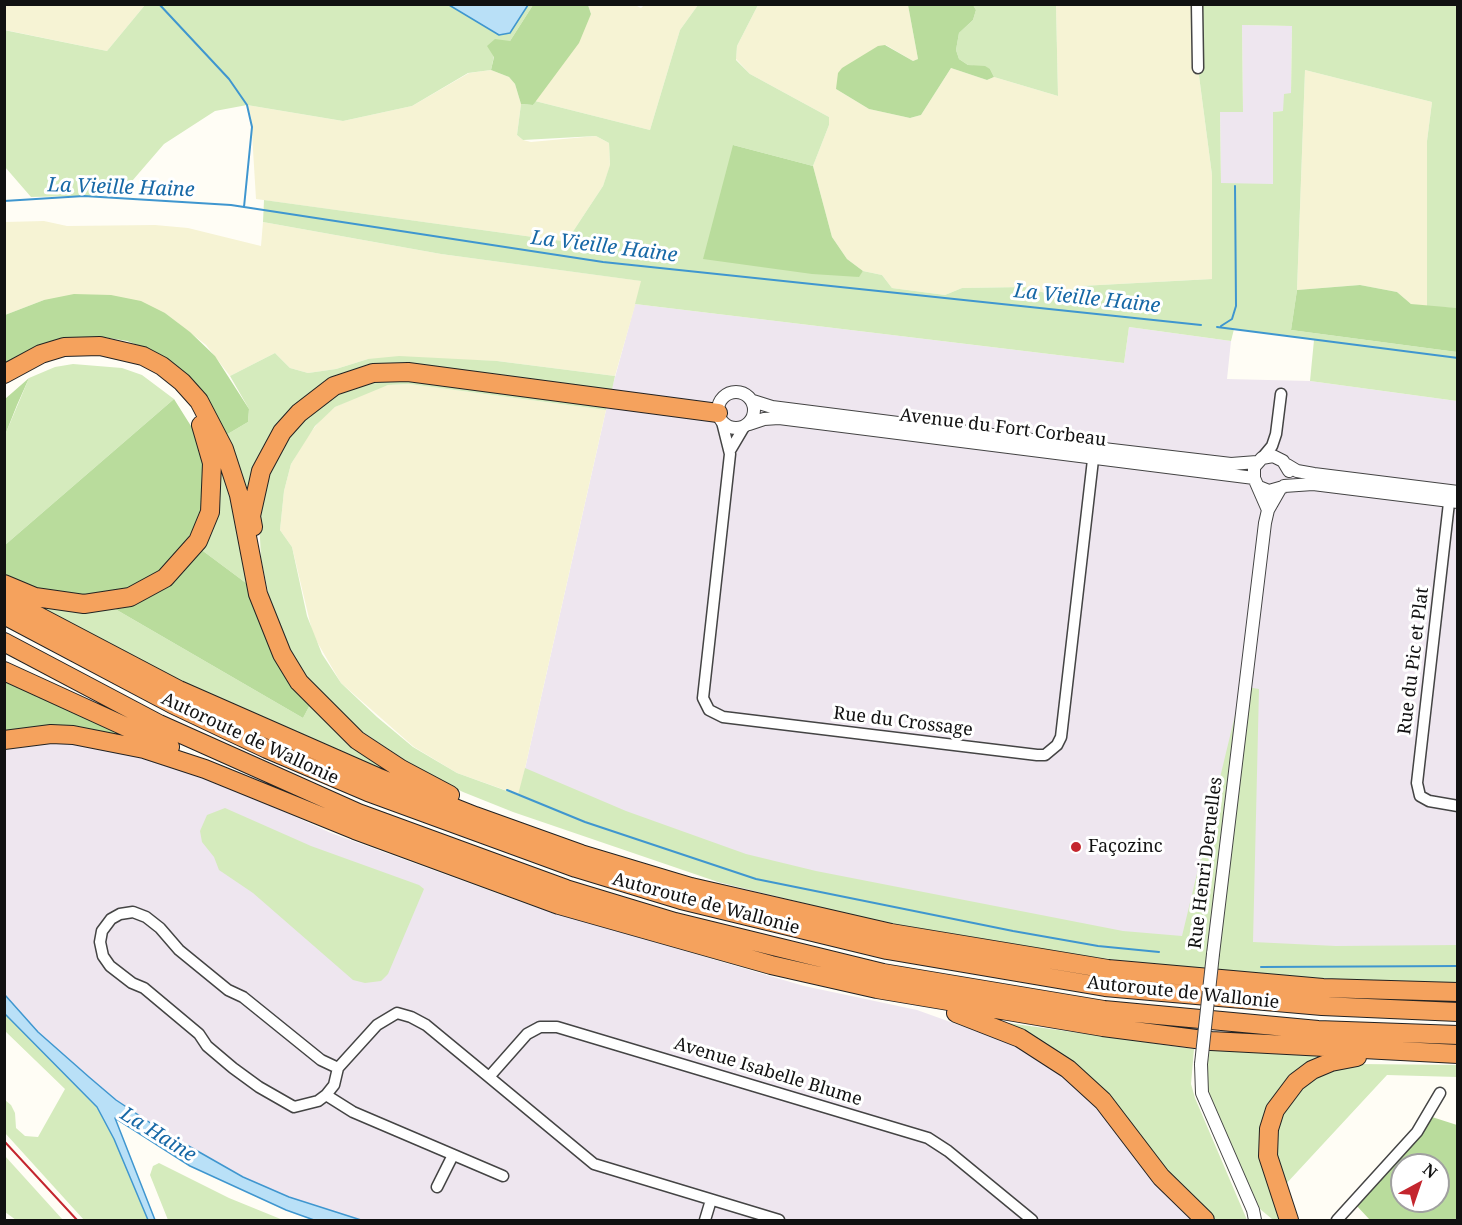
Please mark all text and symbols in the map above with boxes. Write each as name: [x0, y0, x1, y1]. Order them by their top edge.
water label: La Vieille Haine: [47, 173, 195, 203]
water label: La Vieille Haine: [529, 226, 679, 268]
water label: La Vieille Haine: [1012, 279, 1162, 319]
street label: Avenue du Fort Corbeau: [898, 405, 1108, 451]
street label: Rue du Pic et Plat: [1394, 586, 1434, 736]
street label: Autoroute de Wallonie: [158, 688, 342, 790]
street label: Rue du Crossage: [832, 703, 974, 741]
street label: Rue Henri Deruelles: [1185, 776, 1227, 950]
place label: Façozinc: [1088, 836, 1163, 858]
marker: Façozinc: [1069, 840, 1083, 854]
street label: Autoroute de Wallonie: [610, 869, 802, 939]
street label: Autoroute de Wallonie: [1086, 972, 1280, 1014]
street label: Avenue Isabelle Blume: [671, 1033, 865, 1111]
water label: La Haine: [116, 1102, 200, 1168]
north arrow: [1390, 1153, 1450, 1213]
text: N: [1418, 1158, 1442, 1183]

